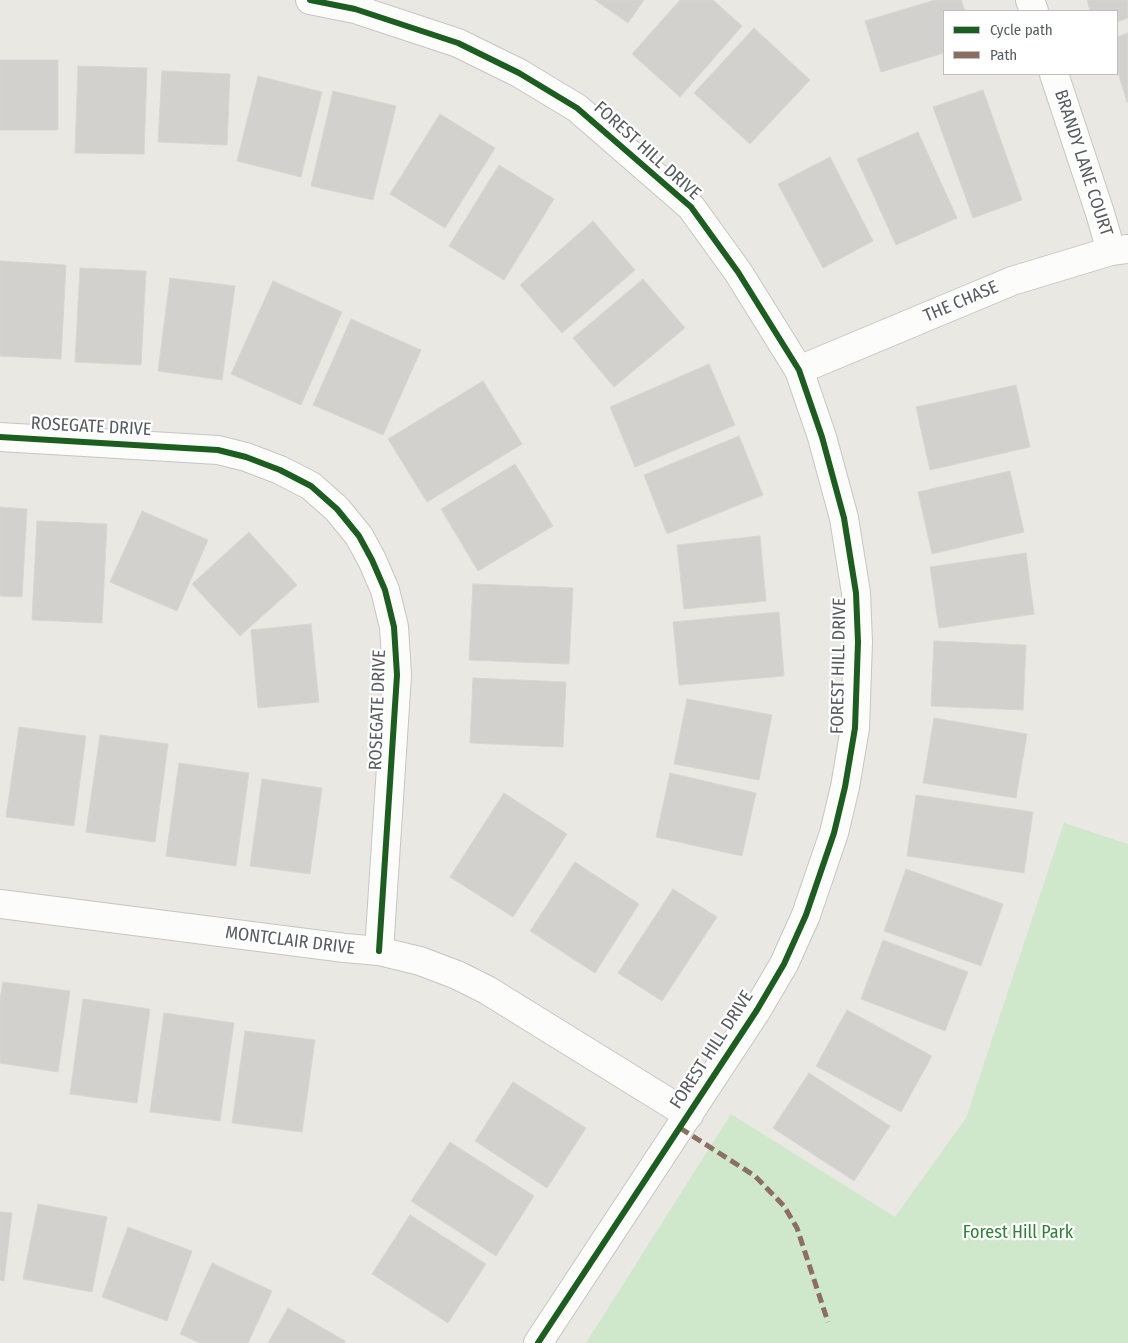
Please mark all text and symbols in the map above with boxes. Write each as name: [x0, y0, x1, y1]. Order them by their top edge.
legend: [943, 10, 1118, 75]
text: Cycle path: [990, 21, 1053, 39]
text: Path: [990, 46, 1017, 64]
street label: BRANDY LANE COURT: [1049, 87, 1117, 239]
street label: FOREST HILL DRIVE: [589, 97, 705, 205]
street label: THE CHASE: [921, 277, 1001, 327]
street label: ROSEGATE DRIVE: [30, 413, 152, 441]
street label: FOREST HILL DRIVE: [827, 598, 851, 734]
street label: ROSEGATE DRIVE: [365, 649, 391, 771]
street label: MONTCLAIR DRIVE: [224, 922, 356, 960]
street label: FOREST HILL DRIVE: [666, 987, 758, 1113]
park label: Forest Hill Park: [963, 1222, 1073, 1244]

